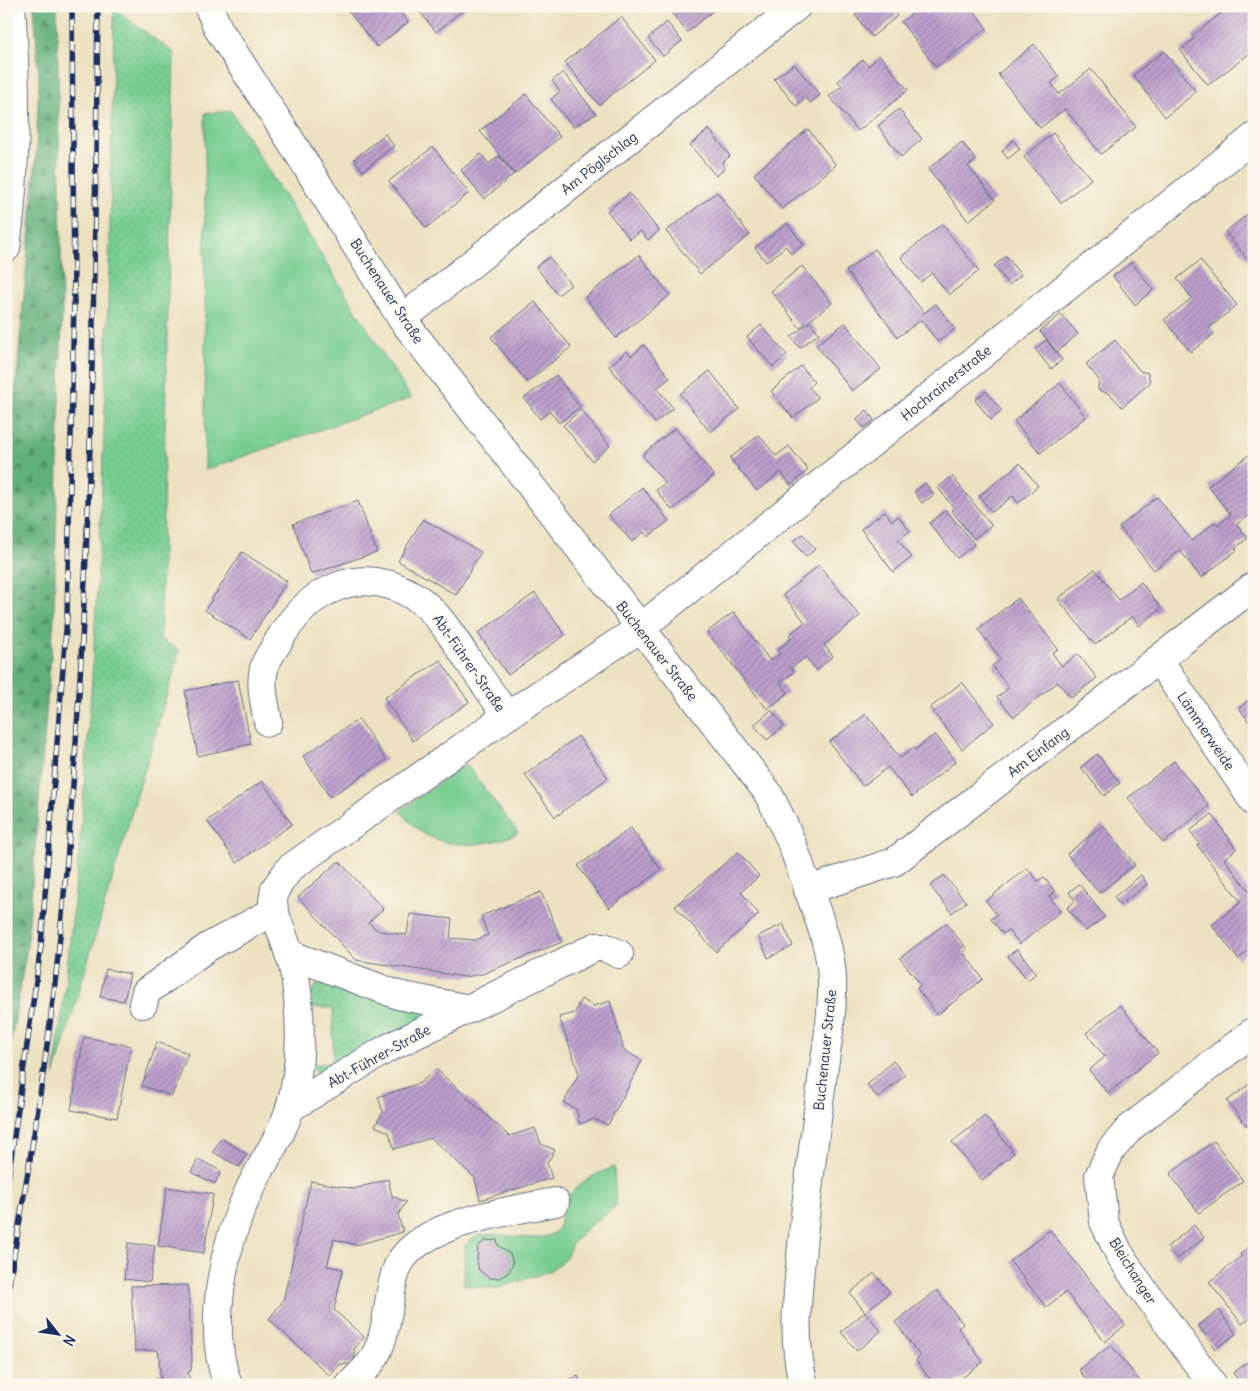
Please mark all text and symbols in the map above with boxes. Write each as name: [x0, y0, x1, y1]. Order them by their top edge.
street label: Am Pöglschlag: [557, 128, 641, 198]
street label: Buchenauer Straße: [346, 235, 428, 347]
street label: Hochrainerstraße: [897, 341, 995, 425]
street label: Buchenauer Straße: [612, 597, 702, 705]
street label: Abt-Führer-Straße: [429, 611, 509, 715]
street label: Lämmerweide: [1173, 688, 1239, 774]
street label: Am Einfang: [1004, 723, 1072, 781]
street label: Buchenauer Straße: [810, 989, 840, 1111]
street label: Abt-Führer-Straße: [324, 1020, 434, 1092]
street label: Bleichanger: [1105, 1234, 1161, 1308]
north arrow: [32, 1308, 82, 1358]
text: N: [59, 1332, 79, 1349]

